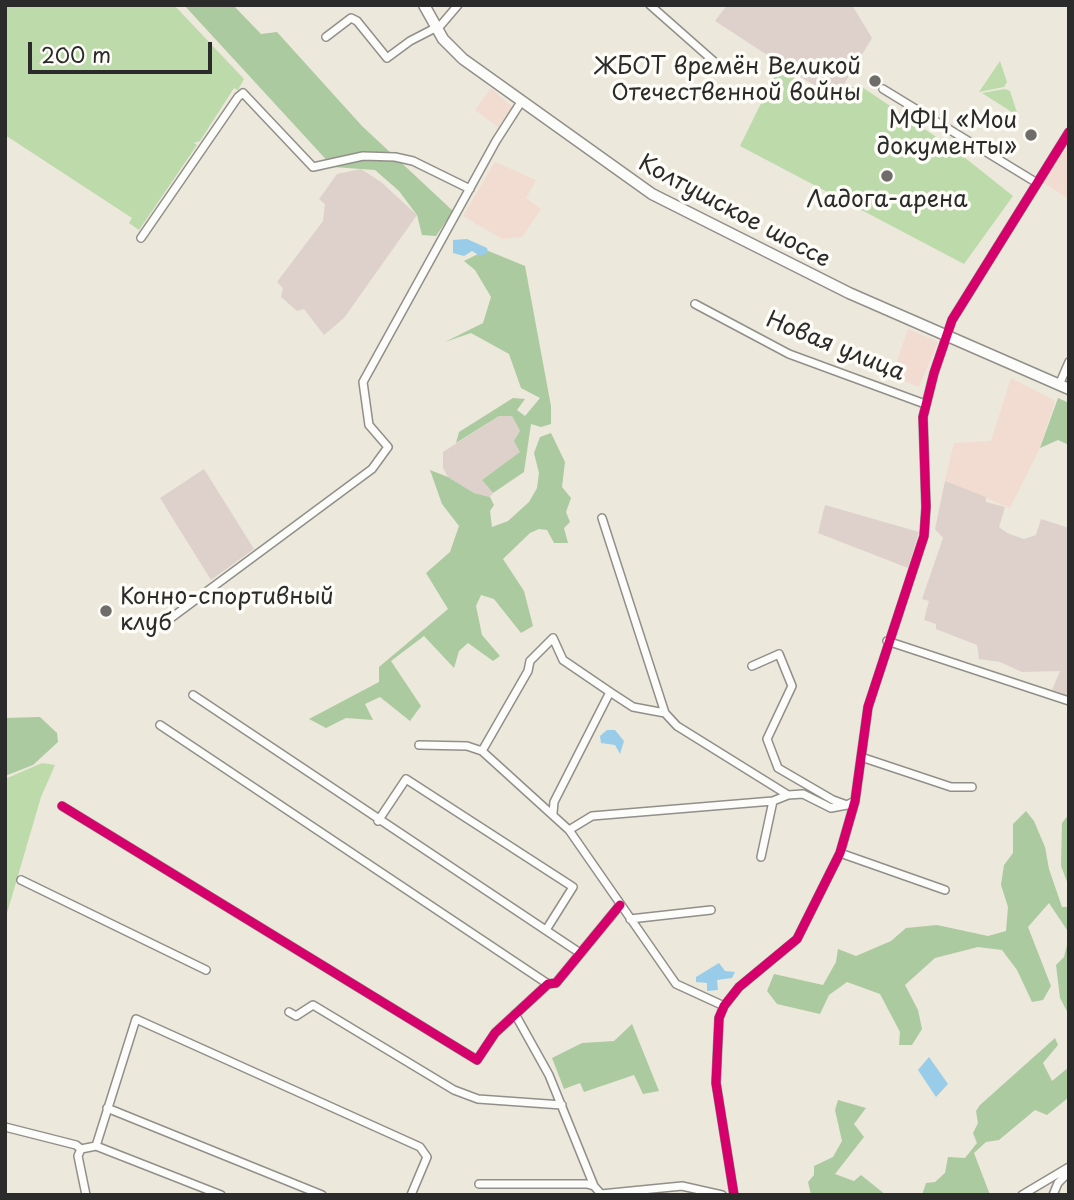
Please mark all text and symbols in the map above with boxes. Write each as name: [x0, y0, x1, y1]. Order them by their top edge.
scale bar: [32, 28, 215, 72]
text: 200 m: [41, 38, 111, 70]
place label: ЖБОТ времён Великой Отечественной войны: [594, 54, 861, 108]
marker: ЖБОТ времён Великой Отечественной войны: [867, 73, 883, 89]
place label: МФЦ «Мои документы»: [877, 108, 1017, 162]
marker: МФЦ «Мои документы»: [1023, 127, 1039, 143]
street label: Колтушское шоссе: [633, 150, 835, 274]
marker: Ладога-арена: [879, 168, 895, 184]
place label: Ладога-арена: [806, 187, 968, 215]
street label: Новая улица: [762, 307, 908, 387]
place label: Конно-спортивный клуб: [120, 584, 334, 638]
marker: Конно-спортивный клуб: [98, 603, 114, 619]

